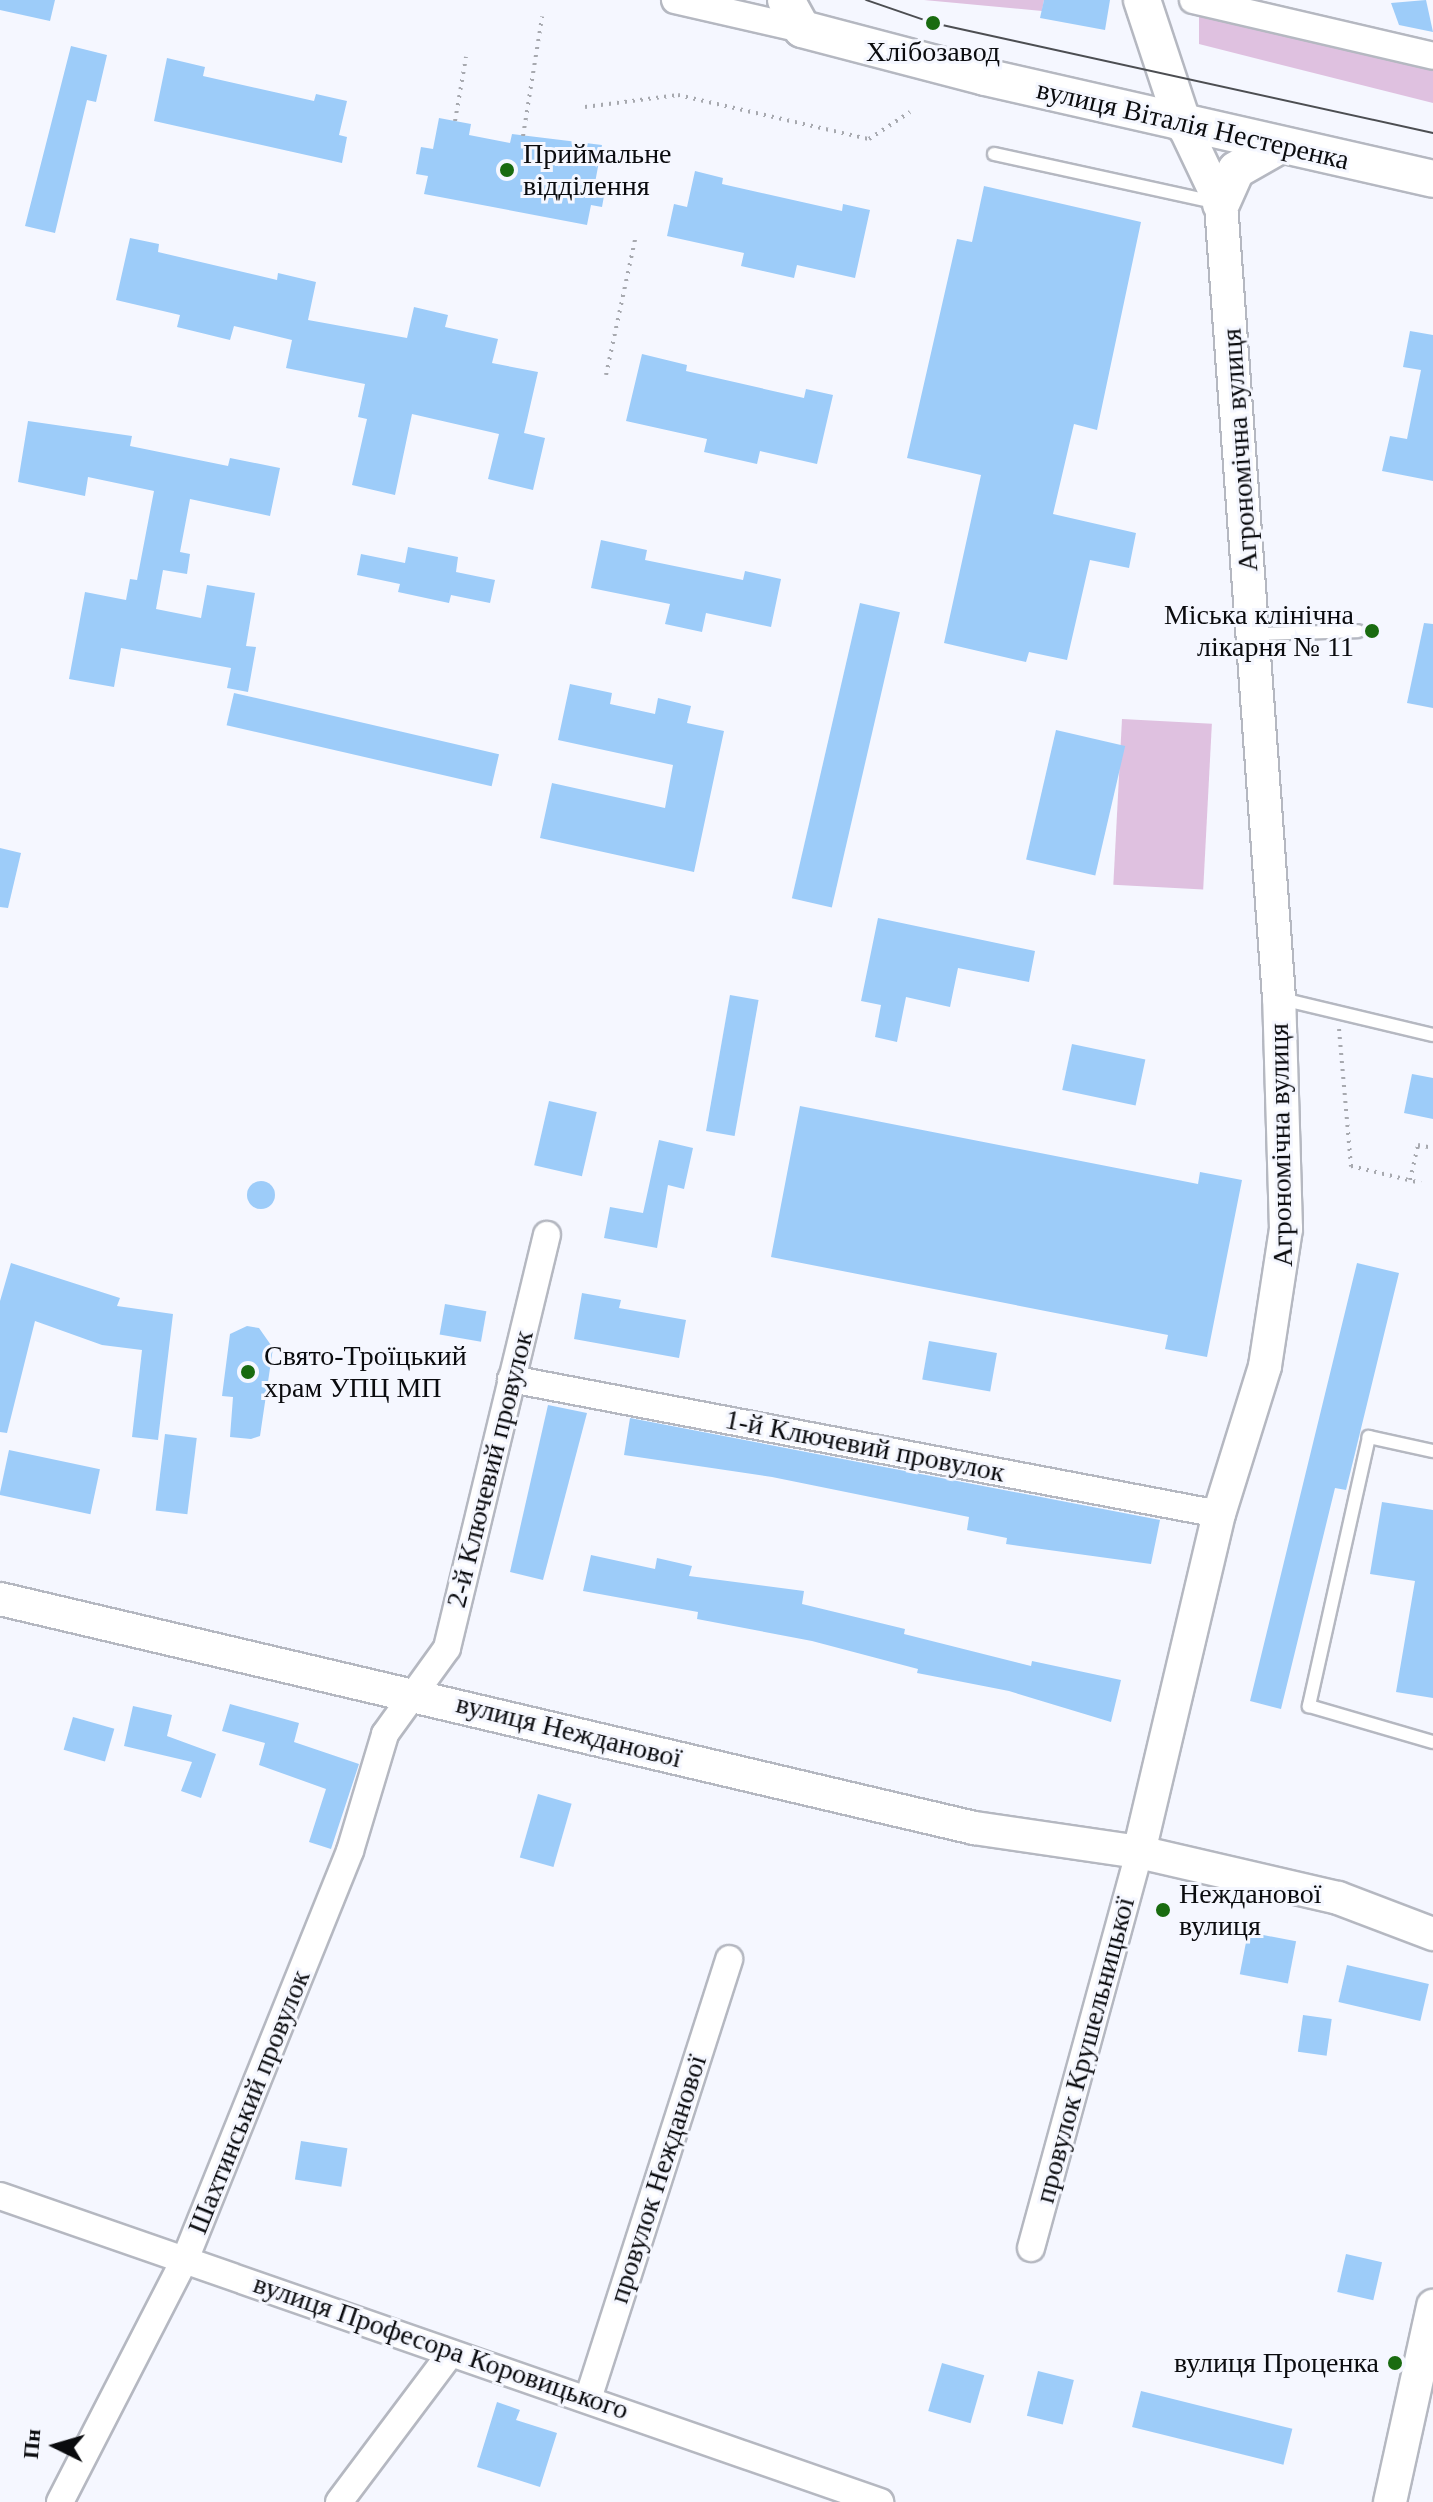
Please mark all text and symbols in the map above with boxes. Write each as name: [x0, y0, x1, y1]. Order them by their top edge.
marker: Хлібозавод: [924, 14, 942, 32]
place label: Хлібозавод: [866, 35, 1000, 69]
street label: вулиця Віталія Нестеренка: [1033, 73, 1353, 177]
place label: Приймальне відділення: [523, 137, 672, 203]
marker: Приймальне відділення: [498, 161, 516, 179]
street label: Агрономічна вулиця: [1215, 327, 1265, 573]
place label: Міська клінічна лікарня № 11: [1164, 598, 1354, 664]
marker: Міська клінічна лікарня № 11: [1361, 620, 1383, 642]
street label: Агрономічна вулиця: [1262, 1023, 1300, 1267]
street label: 2-й Ключевий провулок: [439, 1327, 541, 1611]
place label: Свято-Троїцький храм УПЦ МП: [264, 1339, 467, 1405]
marker: Свято-Троїцький храм УПЦ МП: [239, 1363, 257, 1381]
street label: 1-й Ключевий провулок: [722, 1402, 1008, 1490]
street label: вулиця Нежданової: [453, 1687, 685, 1775]
place label: Нежданової вулиця: [1179, 1877, 1321, 1943]
street label: провулок Крушельницької: [1028, 1893, 1142, 2207]
marker: Нежданової вулиця: [1154, 1901, 1172, 1919]
street label: Шахтинський провулок: [181, 1965, 317, 2239]
street label: провулок Нежданової: [602, 2051, 714, 2307]
street label: вулиця Професора Коровицького: [249, 2267, 633, 2427]
place label: вулиця Проценка: [1174, 2346, 1379, 2380]
marker: вулиця Проценка: [1386, 2354, 1404, 2372]
north arrow: [16, 2406, 96, 2486]
text: Пн: [18, 2428, 45, 2460]

